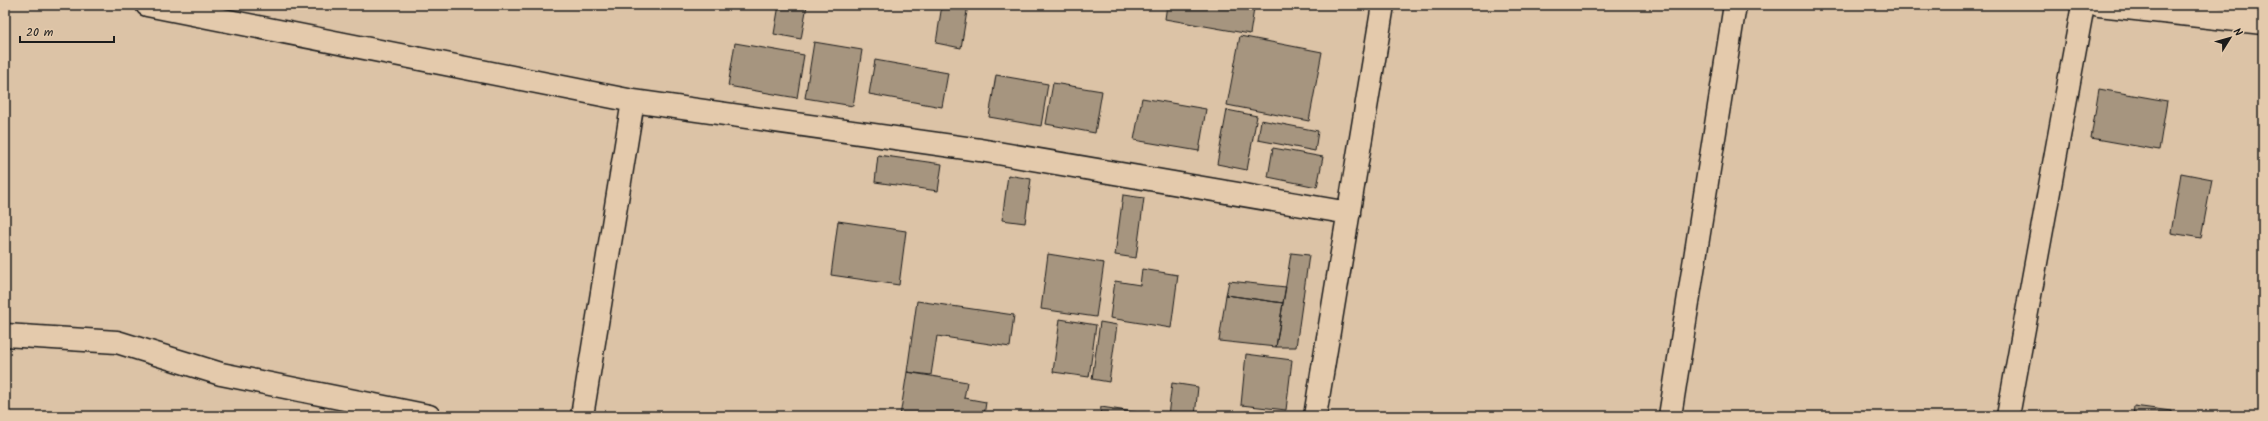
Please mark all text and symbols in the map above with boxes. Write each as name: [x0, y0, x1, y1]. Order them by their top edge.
scale bar: [20, 18, 114, 44]
north arrow: [2210, 18, 2250, 58]
text: 20 m: [26, 23, 54, 42]
text: N: [2228, 24, 2246, 41]

